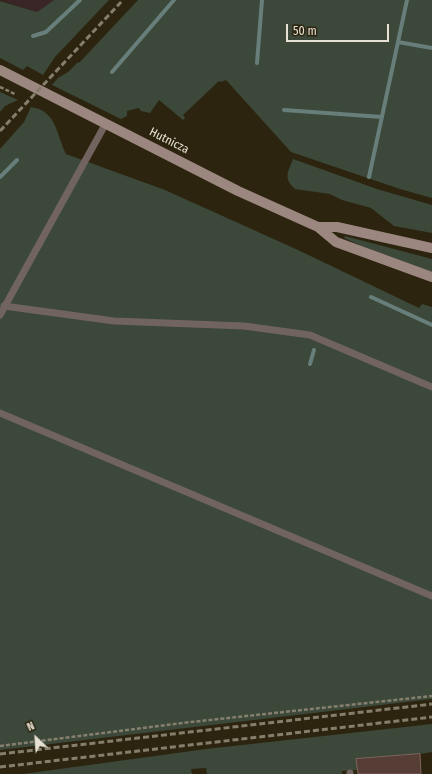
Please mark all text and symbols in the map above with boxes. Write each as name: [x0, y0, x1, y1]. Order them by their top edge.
scale bar: [288, 16, 391, 42]
text: 50 m: [293, 24, 317, 38]
street label: Hutnicza: [147, 125, 191, 157]
north arrow: [16, 718, 56, 758]
text: N: [25, 719, 36, 734]

